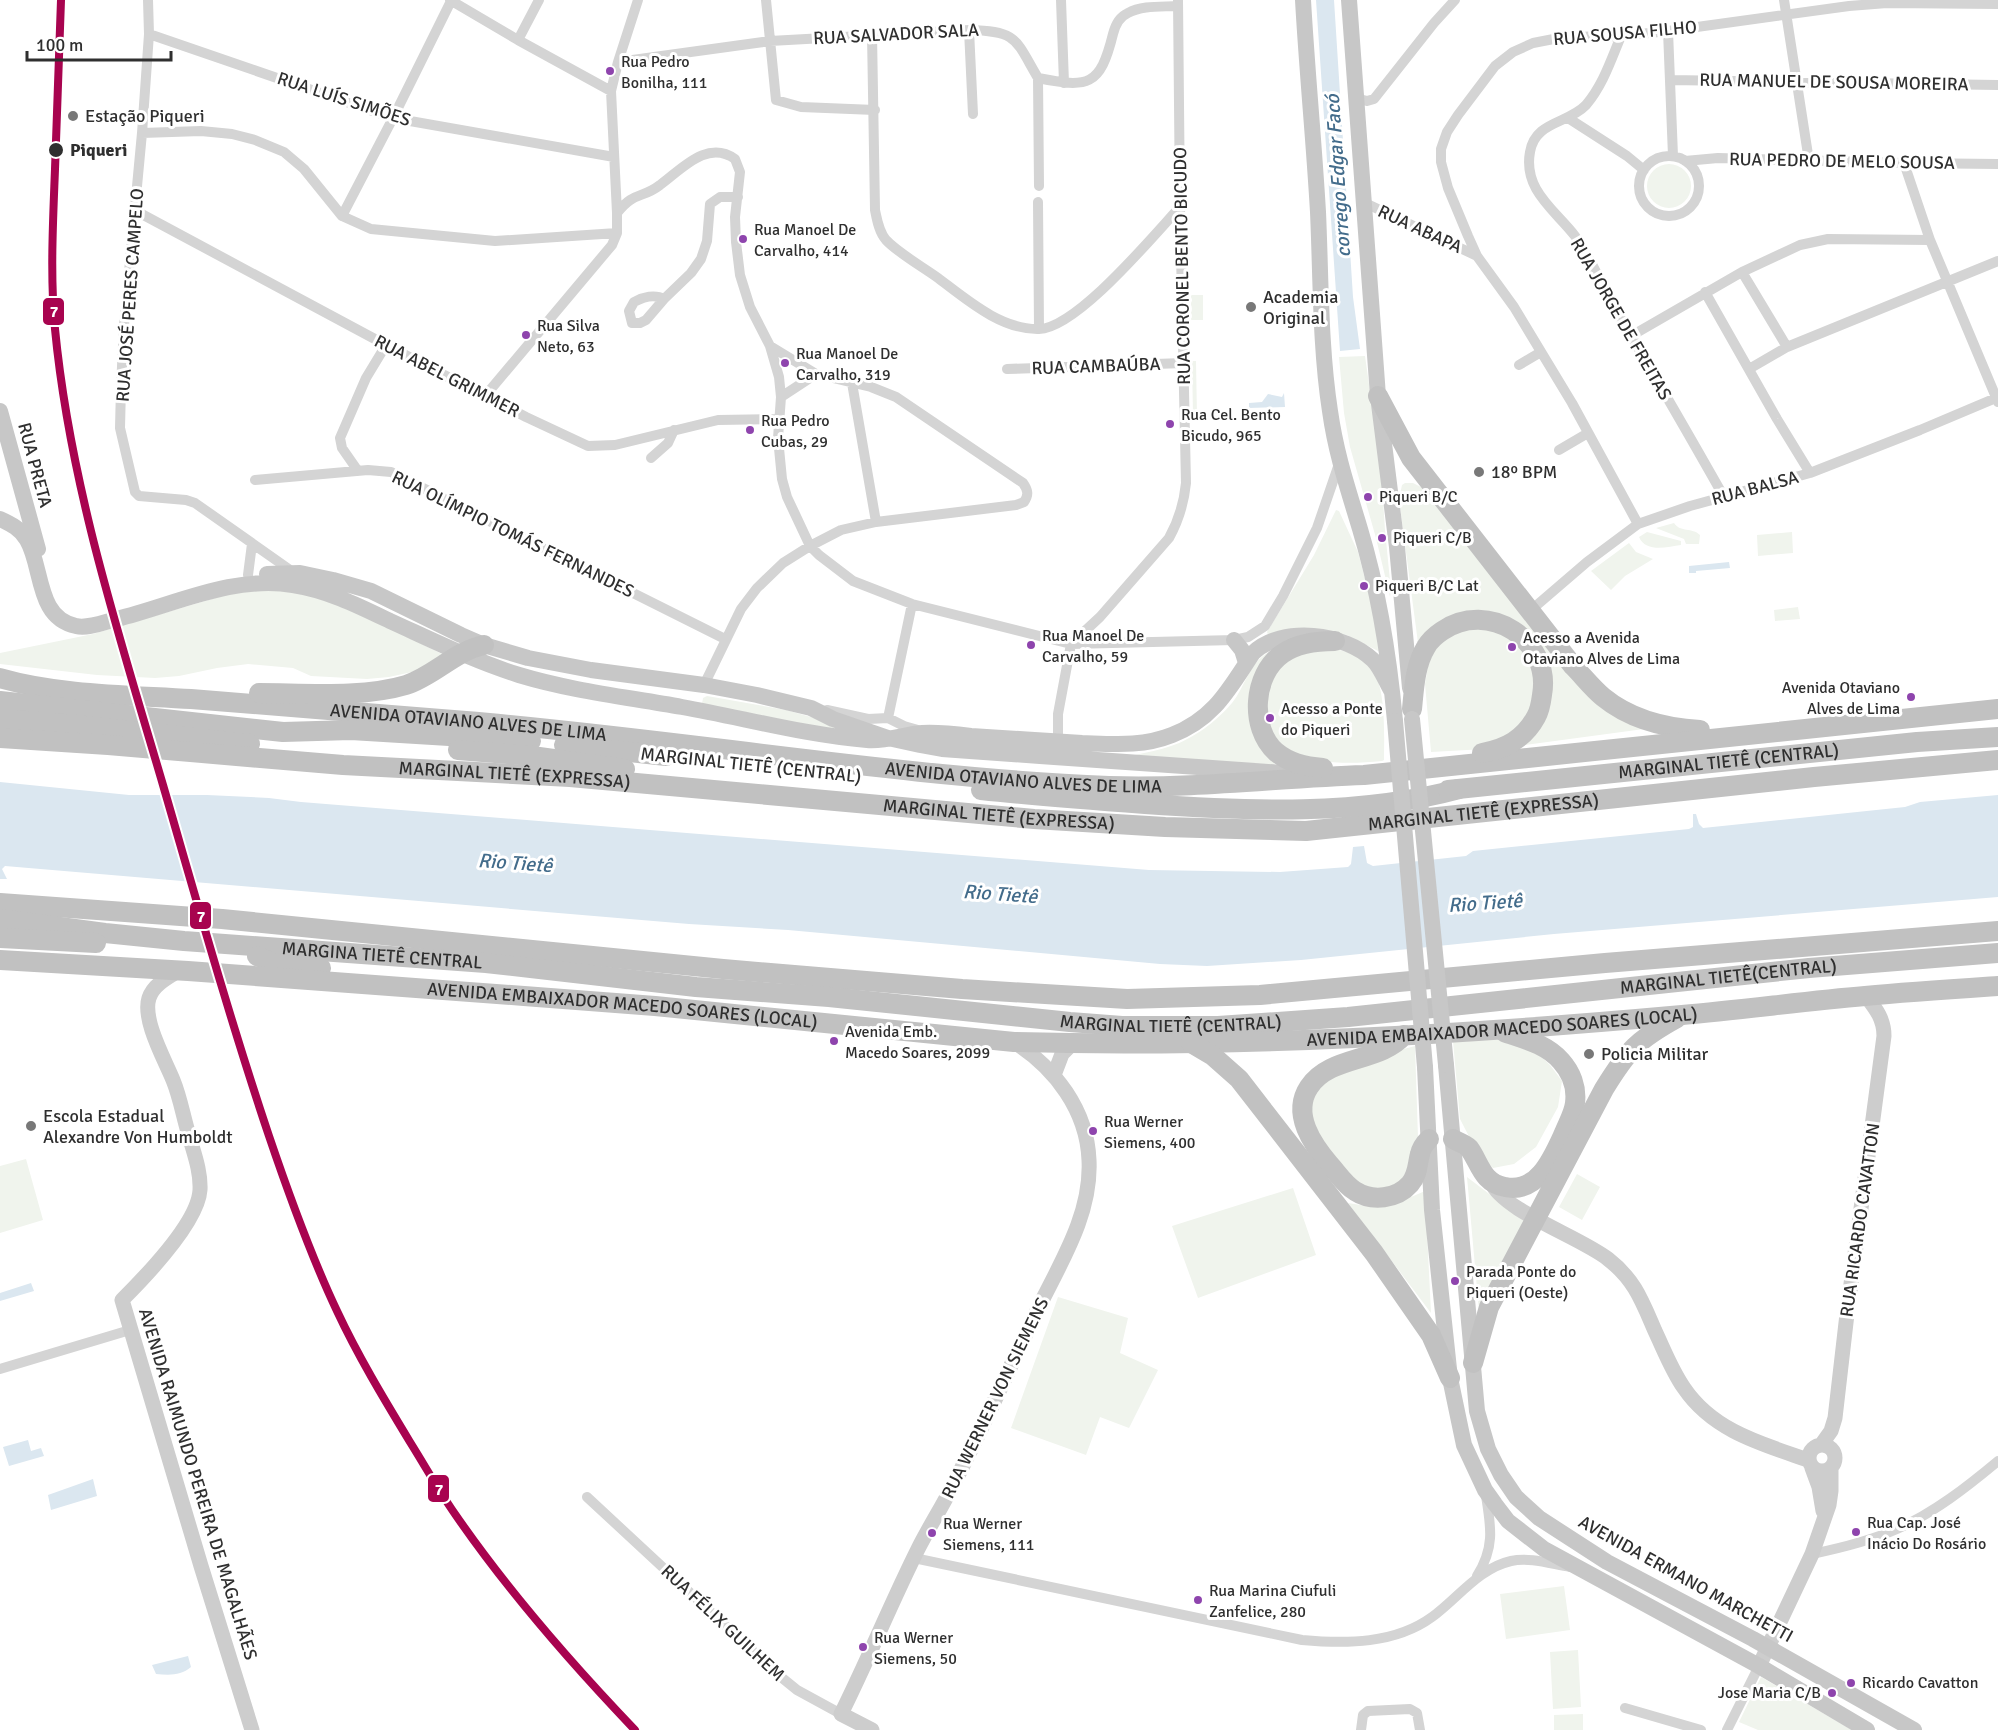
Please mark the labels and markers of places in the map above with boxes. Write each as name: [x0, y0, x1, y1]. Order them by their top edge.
place label: Rua Pedro Bonilha, 111: [621, 52, 707, 93]
marker: Rua Pedro Bonilha, 111: [604, 65, 616, 77]
place label: Estação Piqueri: [85, 105, 205, 127]
marker: Estação Piqueri: [66, 109, 80, 123]
place label: Piqueri: [70, 139, 127, 161]
marker: Piqueri: [47, 141, 65, 159]
place label: Rua Manoel De Carvalho, 414: [754, 220, 856, 261]
marker: Rua Manoel De Carvalho, 414: [737, 233, 749, 245]
place label: Academia Original: [1263, 286, 1338, 329]
marker: Academia Original: [1244, 300, 1258, 314]
place label: Rua Silva Neto, 63: [537, 316, 600, 357]
marker: Rua Silva Neto, 63: [520, 329, 532, 341]
place label: Rua Manoel De Carvalho, 319: [796, 344, 898, 385]
marker: Rua Manoel De Carvalho, 319: [779, 357, 791, 369]
place label: Rua Cel. Bento Bicudo, 965: [1181, 405, 1281, 446]
place label: Rua Pedro Cubas, 29: [761, 411, 830, 452]
marker: Rua Cel. Bento Bicudo, 965: [1164, 418, 1176, 430]
marker: Rua Pedro Cubas, 29: [744, 424, 756, 436]
place label: 18º BPM: [1491, 461, 1557, 483]
marker: 18º BPM: [1472, 465, 1486, 479]
place label: Piqueri B/C: [1379, 487, 1458, 507]
marker: Piqueri B/C: [1362, 491, 1374, 503]
place label: Piqueri C/B: [1393, 528, 1472, 548]
marker: Piqueri C/B: [1376, 532, 1388, 544]
place label: Piqueri B/C Lat: [1375, 576, 1479, 596]
marker: Piqueri B/C Lat: [1358, 580, 1370, 592]
place label: Rua Manoel De Carvalho, 59: [1042, 626, 1144, 667]
place label: Acesso a Avenida Otaviano Alves de Lima: [1523, 628, 1680, 669]
marker: Rua Manoel De Carvalho, 59: [1025, 639, 1037, 651]
marker: Acesso a Avenida Otaviano Alves de Lima: [1506, 641, 1518, 653]
place label: Avenida Otaviano Alves de Lima: [1782, 678, 1900, 719]
marker: Avenida Otaviano Alves de Lima: [1905, 691, 1917, 703]
place label: Acesso a Ponte do Piqueri: [1281, 699, 1383, 740]
marker: Acesso a Ponte do Piqueri: [1264, 712, 1276, 724]
place label: Avenida Emb. Macedo Soares, 2099: [845, 1022, 990, 1063]
marker: Avenida Emb. Macedo Soares, 2099: [828, 1035, 840, 1047]
place label: Policia Militar: [1601, 1043, 1709, 1065]
marker: Policia Militar: [1582, 1047, 1596, 1061]
place label: Escola Estadual Alexandre Von Humboldt: [43, 1105, 233, 1148]
place label: Rua Werner Siemens, 400: [1104, 1112, 1195, 1153]
marker: Escola Estadual Alexandre Von Humboldt: [24, 1119, 38, 1133]
marker: Rua Werner Siemens, 400: [1087, 1125, 1099, 1137]
place label: Parada Ponte do Piqueri (Oeste): [1466, 1262, 1576, 1303]
marker: Parada Ponte do Piqueri (Oeste): [1449, 1275, 1461, 1287]
place label: Rua Cap. José Inácio Do Rosário: [1867, 1513, 1986, 1554]
place label: Rua Werner Siemens, 111: [943, 1514, 1034, 1555]
marker: Rua Cap. José Inácio Do Rosário: [1850, 1526, 1862, 1538]
marker: Rua Werner Siemens, 111: [926, 1527, 938, 1539]
place label: Rua Marina Ciufuli Zanfelice, 280: [1209, 1581, 1336, 1622]
marker: Rua Marina Ciufuli Zanfelice, 280: [1192, 1594, 1204, 1606]
place label: Rua Werner Siemens, 50: [874, 1628, 957, 1669]
marker: Rua Werner Siemens, 50: [857, 1641, 869, 1653]
place label: Ricardo Cavatton: [1862, 1673, 1978, 1693]
marker: Ricardo Cavatton: [1845, 1677, 1857, 1689]
place label: Jose Maria C/B: [1718, 1683, 1821, 1703]
marker: Jose Maria C/B: [1826, 1687, 1838, 1699]

